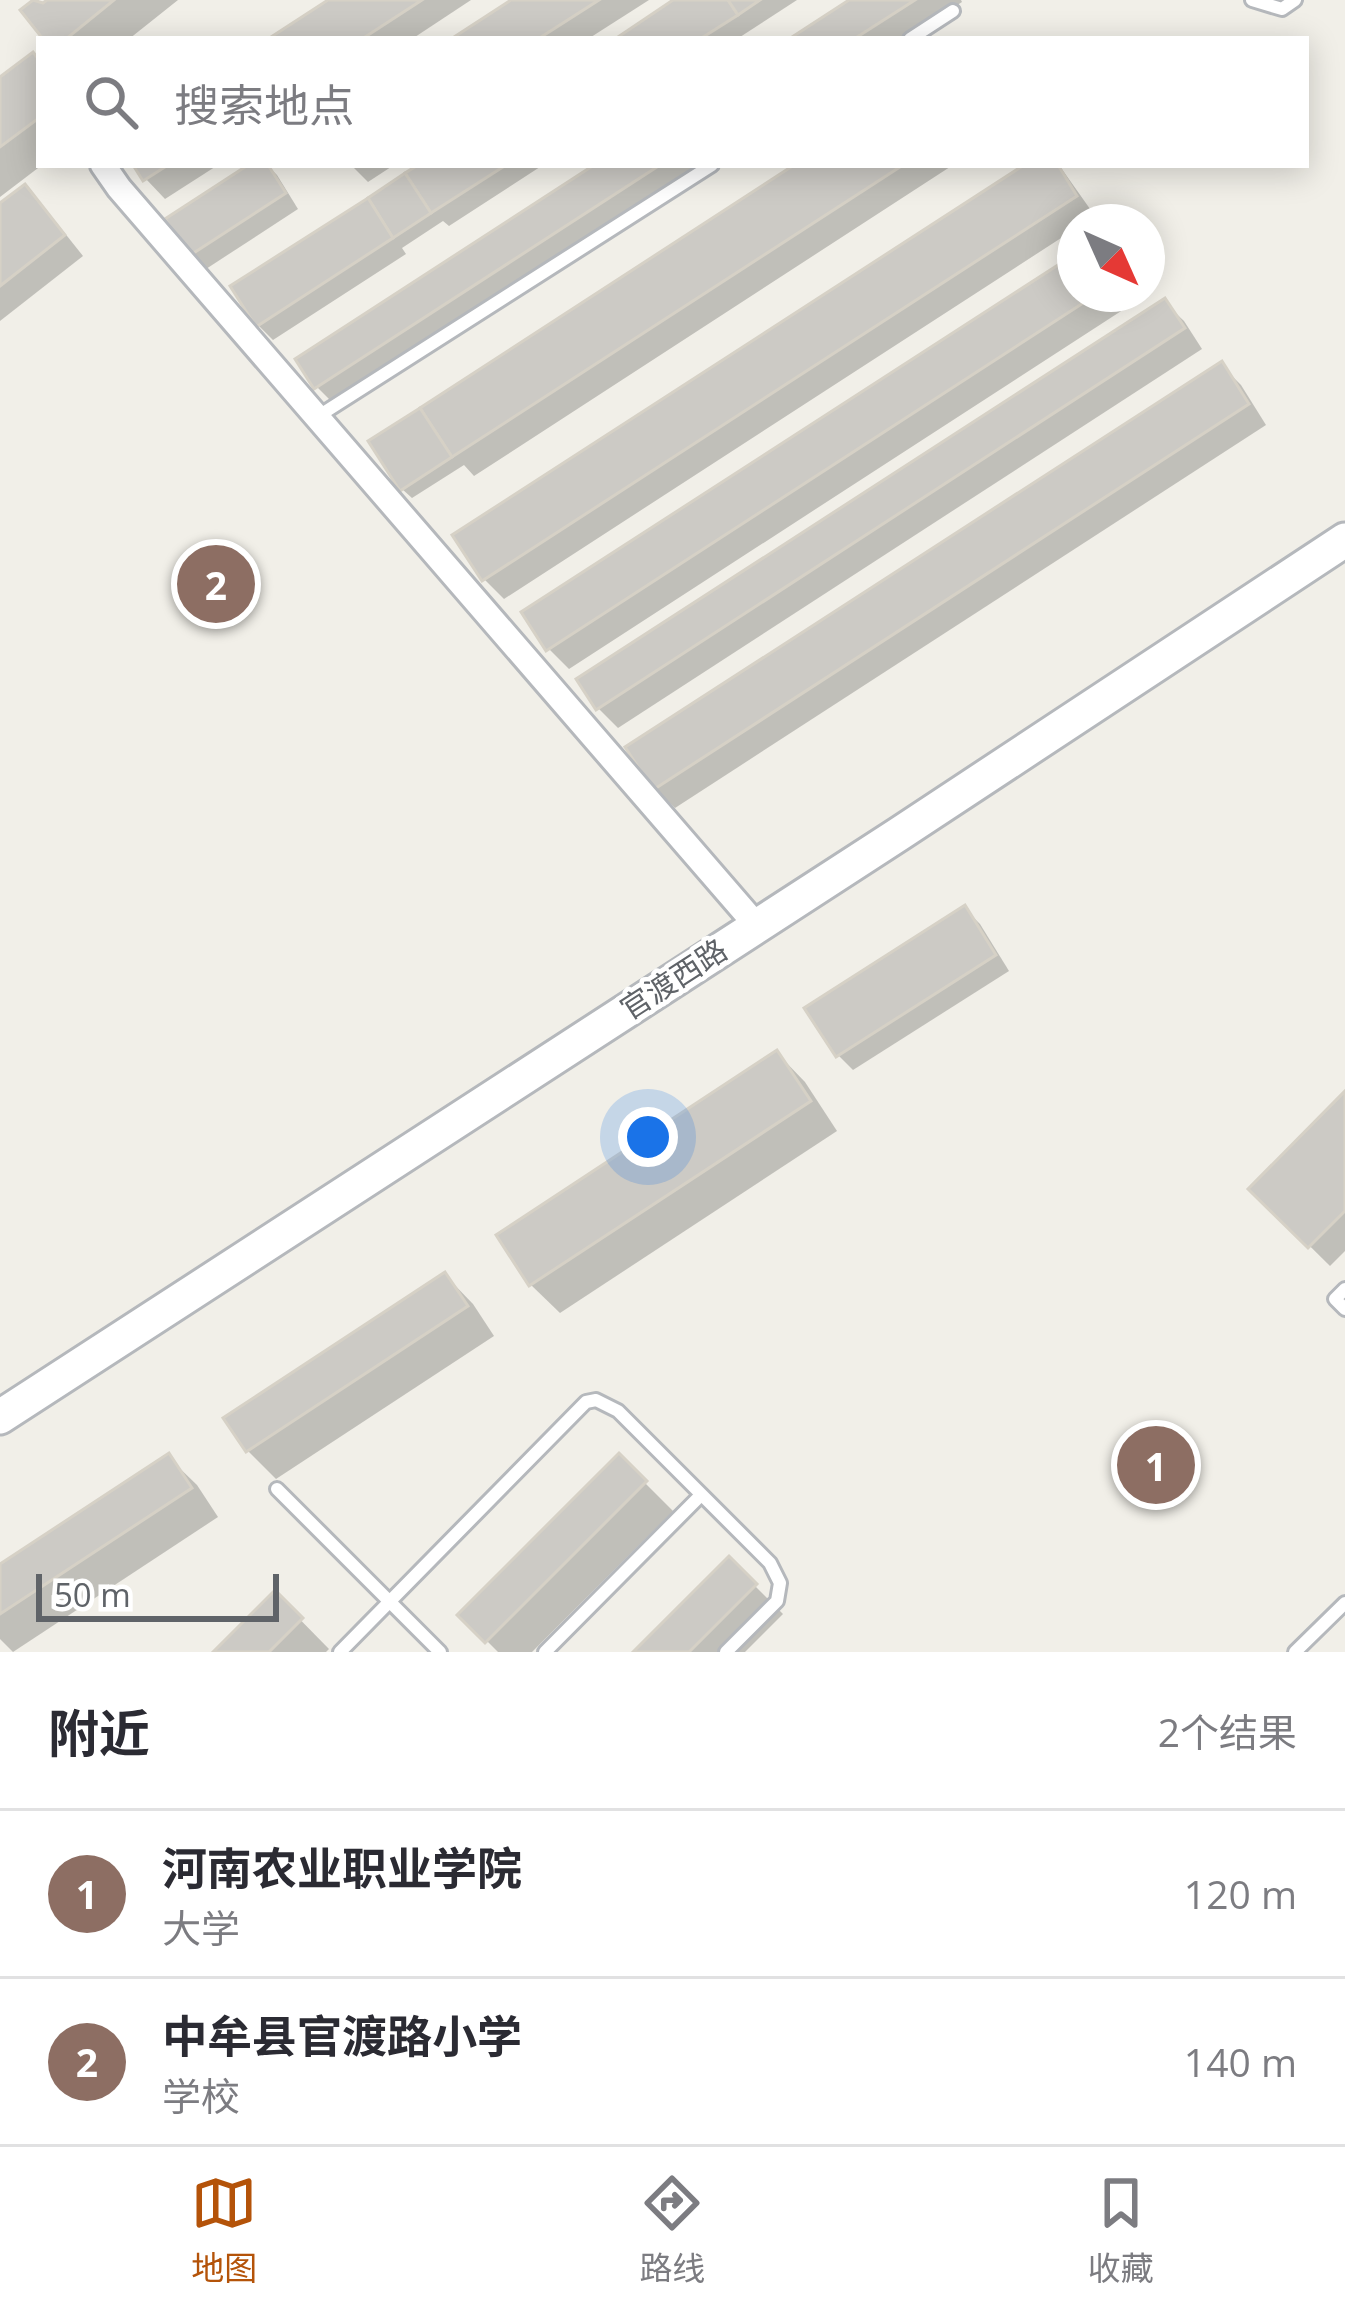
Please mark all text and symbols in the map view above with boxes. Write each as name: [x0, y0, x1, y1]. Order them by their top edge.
search box: [36, 36, 1309, 168]
icon: search: [78, 69, 144, 135]
text: 搜索地点: [174, 74, 354, 135]
north arrow: [1057, 204, 1165, 312]
pin: 2: [177, 539, 255, 629]
street label: 官渡西路: [612, 929, 735, 1029]
your location: [618, 1107, 678, 1167]
pin: 1: [1117, 1420, 1195, 1510]
scale bar: [36, 1568, 279, 1621]
text: 50 m: [54, 1572, 131, 1617]
text: 附近: [48, 1697, 150, 1767]
text: 2个结果: [1158, 1705, 1297, 1758]
text: 河南农业职业学院: [162, 1837, 522, 1898]
text: 1: [76, 1867, 98, 1920]
text: 120 m: [1184, 1867, 1297, 1920]
text: 大学: [162, 1901, 240, 1954]
text: 中牟县官渡路小学: [162, 2005, 522, 2066]
text: 2: [76, 2035, 98, 2088]
text: 140 m: [1184, 2035, 1297, 2088]
text: 学校: [162, 2069, 240, 2122]
tab: 地图: [191, 2170, 257, 2290]
tab: 路线: [639, 2170, 705, 2290]
tab: 收藏: [1088, 2170, 1154, 2290]

